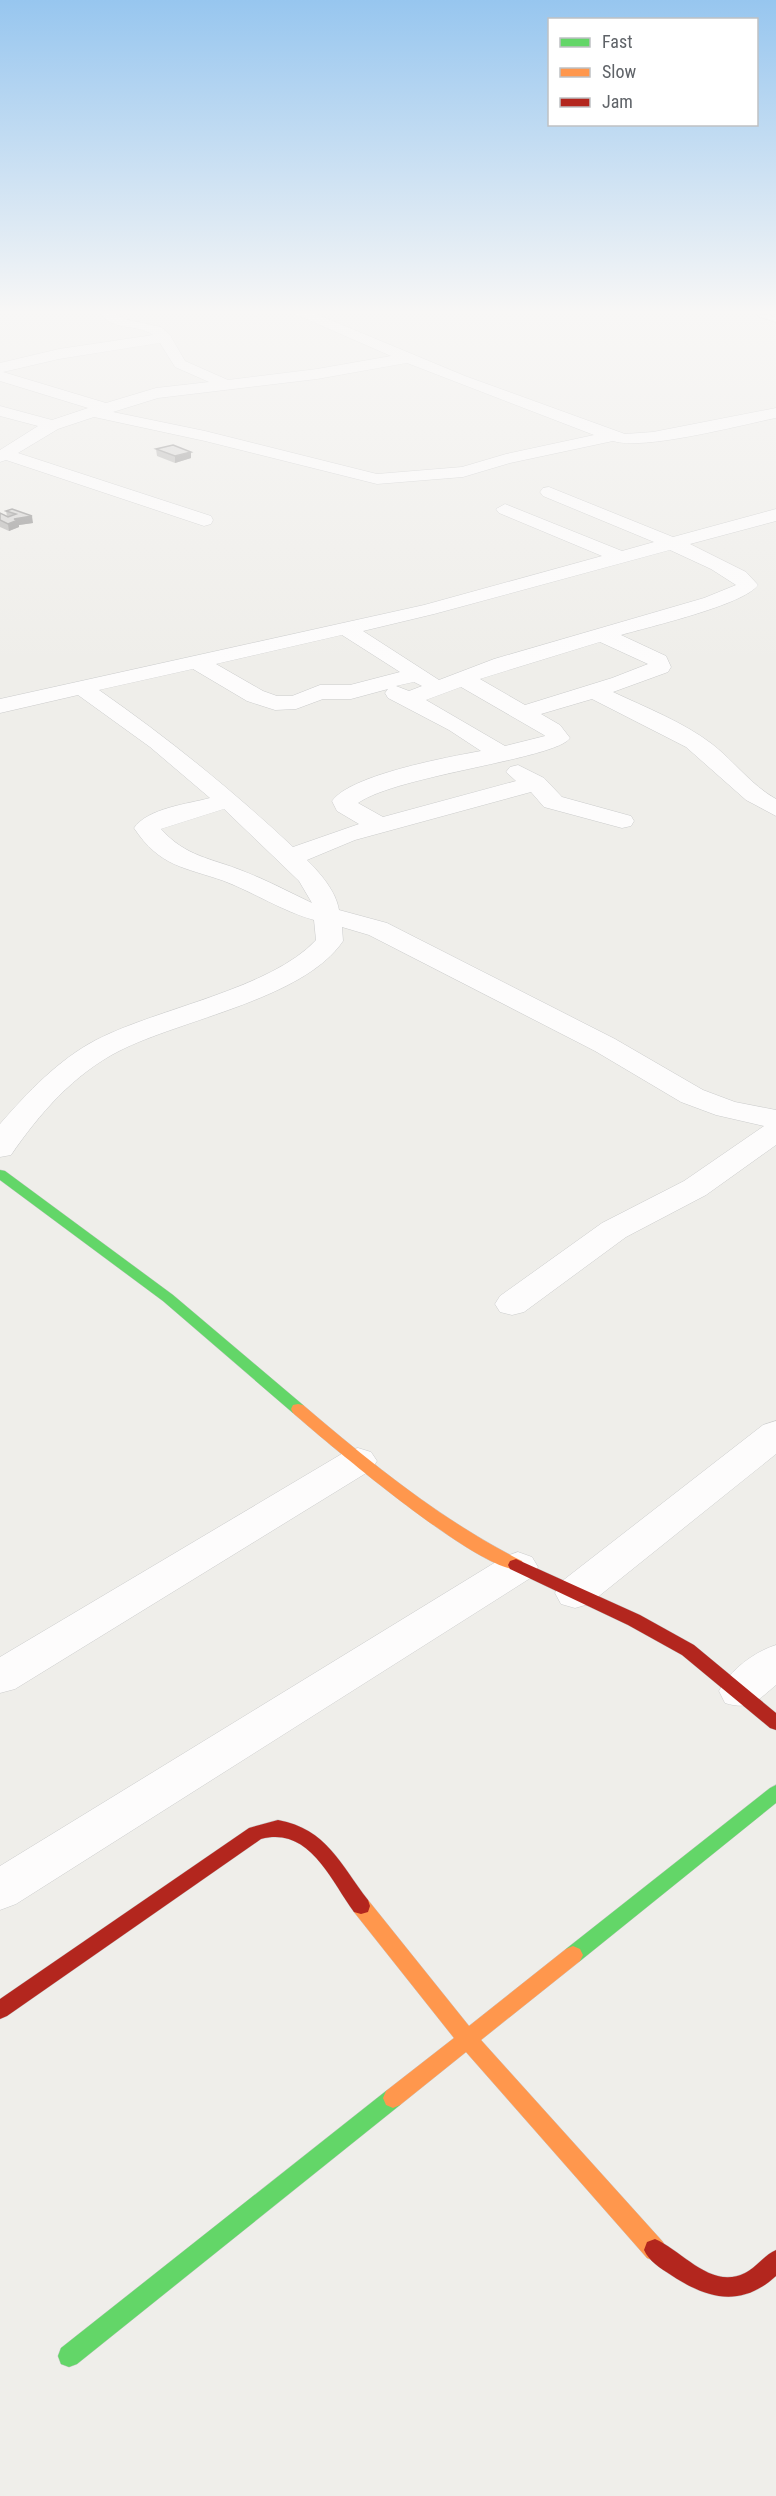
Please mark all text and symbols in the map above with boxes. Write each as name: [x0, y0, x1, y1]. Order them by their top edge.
legend: [548, 18, 758, 126]
text: Fast: [602, 31, 633, 52]
text: Slow: [602, 61, 637, 82]
text: Jam: [602, 91, 633, 112]

